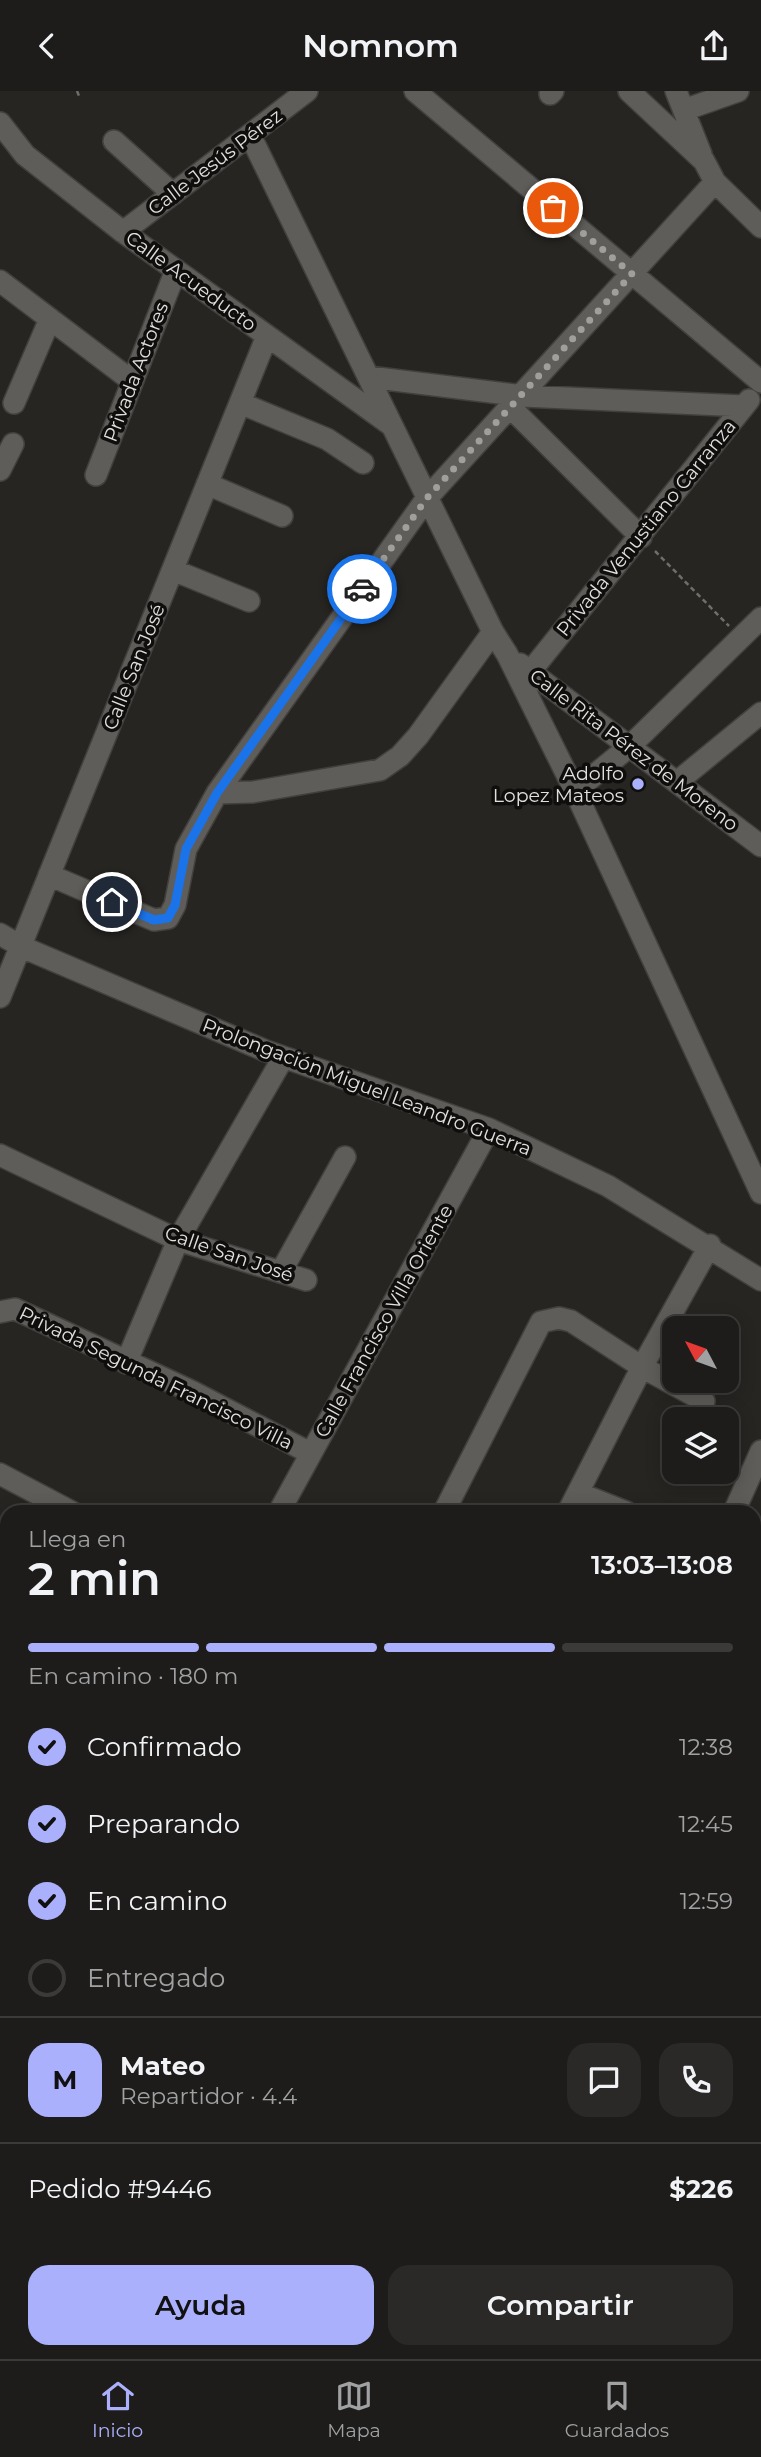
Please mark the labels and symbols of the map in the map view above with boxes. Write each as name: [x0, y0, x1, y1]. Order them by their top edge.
street label: Calle Jesús Pérez: [143, 104, 287, 220]
pin: [523, 178, 583, 238]
street label: Calle Acueducto: [121, 226, 261, 336]
street label: Privada Actores: [99, 299, 173, 445]
street label: Privada Venustiano Carranza: [551, 415, 741, 641]
courier: [327, 554, 397, 624]
street label: Calle San José: [98, 601, 170, 733]
street label: Calle Rita Pérez de Moreno: [525, 664, 743, 836]
place label: Adolfo Lopez Mateos: [493, 762, 624, 807]
marker: Adolfo Lopez Mateos: [630, 776, 646, 792]
pin: [82, 872, 142, 932]
street label: Prolongación Miguel Leandro Guerra: [199, 1013, 535, 1161]
street label: Calle Francisco Villa Oriente: [310, 1201, 458, 1441]
street label: Calle San José: [162, 1221, 296, 1287]
street label: Privada Segunda Francisco Villa: [16, 1302, 296, 1454]
north arrow: [662, 1316, 738, 1393]

